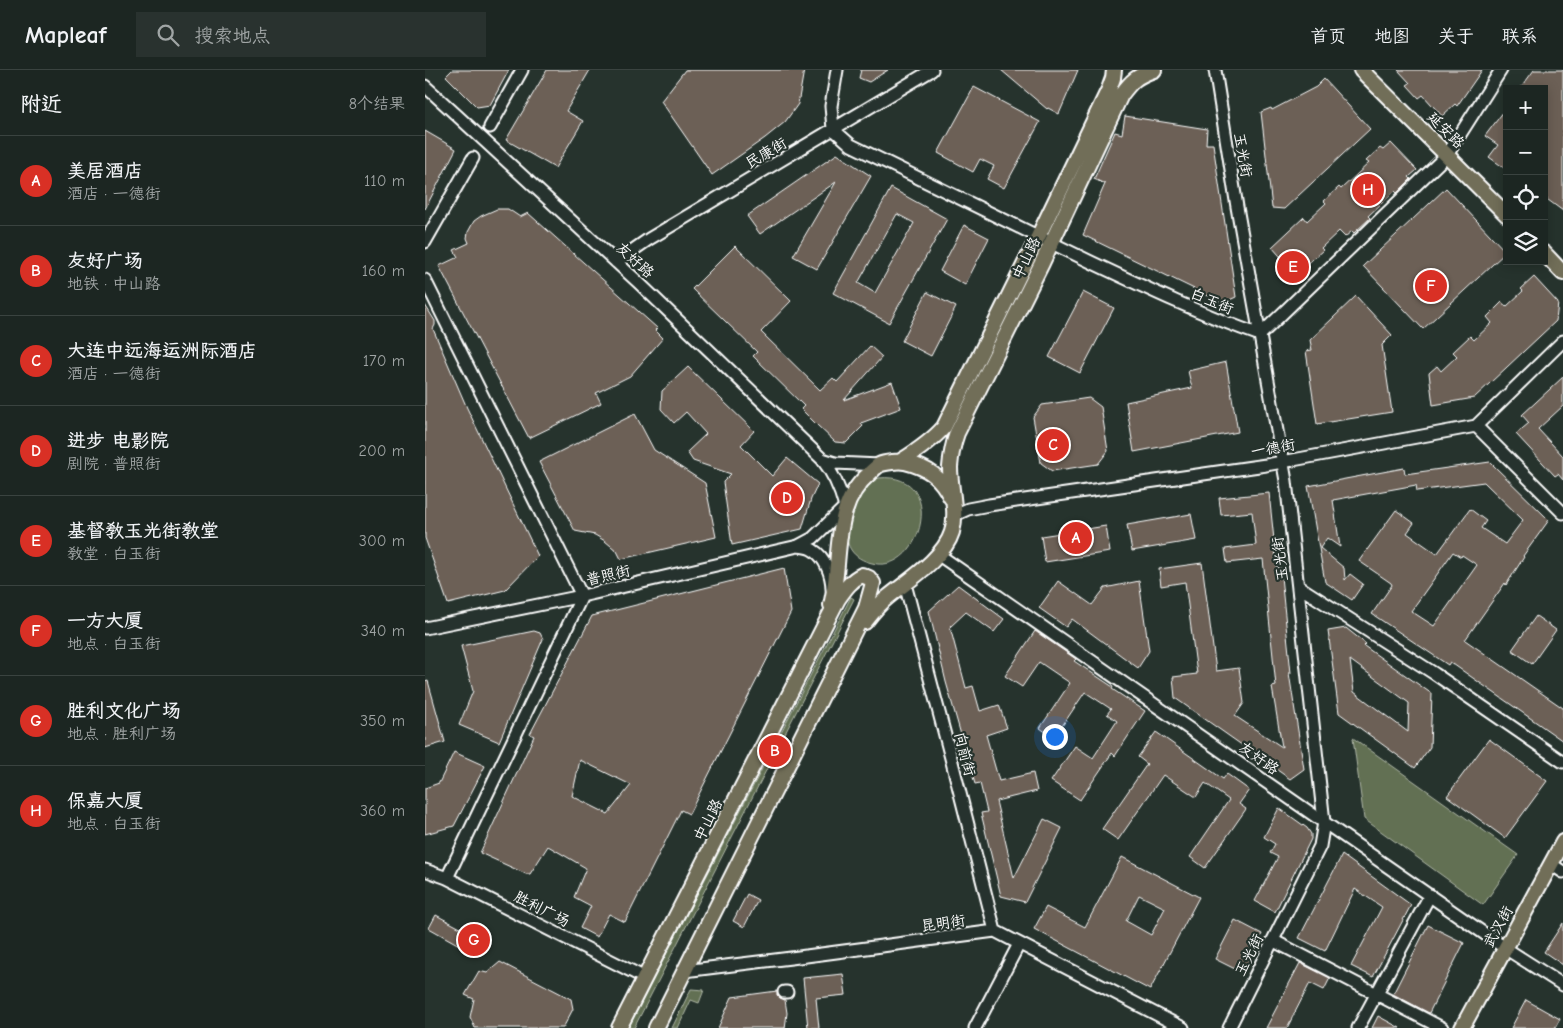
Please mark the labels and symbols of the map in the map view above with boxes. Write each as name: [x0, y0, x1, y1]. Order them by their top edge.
street label: 延安路: [1424, 108, 1468, 152]
street label: 玉光街: [1230, 131, 1256, 179]
street label: 民康街: [742, 134, 790, 172]
pin: H: [1352, 171, 1384, 209]
street label: 中山路: [1008, 234, 1044, 282]
street label: 友好路: [612, 238, 658, 282]
pin: E: [1277, 248, 1309, 286]
pin: F: [1415, 267, 1447, 305]
street label: 白玉街: [1188, 284, 1236, 318]
pin: C: [1037, 426, 1069, 464]
street label: 一德街: [1249, 435, 1297, 461]
pin: D: [771, 479, 803, 517]
pin: A: [1060, 519, 1092, 557]
street label: 玉光街: [1268, 536, 1292, 582]
street label: 普照街: [584, 561, 632, 589]
your location: [1042, 724, 1068, 750]
street label: 向前街: [951, 730, 979, 778]
pin: B: [759, 732, 791, 770]
street label: 友好路: [1235, 738, 1283, 778]
street label: 中山路: [690, 796, 726, 844]
street label: 胜利广场: [511, 887, 573, 931]
street label: 武汉街: [1479, 903, 1517, 951]
street label: 昆明街: [919, 911, 967, 935]
pin: G: [458, 921, 490, 959]
street label: 玉光街: [1231, 931, 1267, 979]

